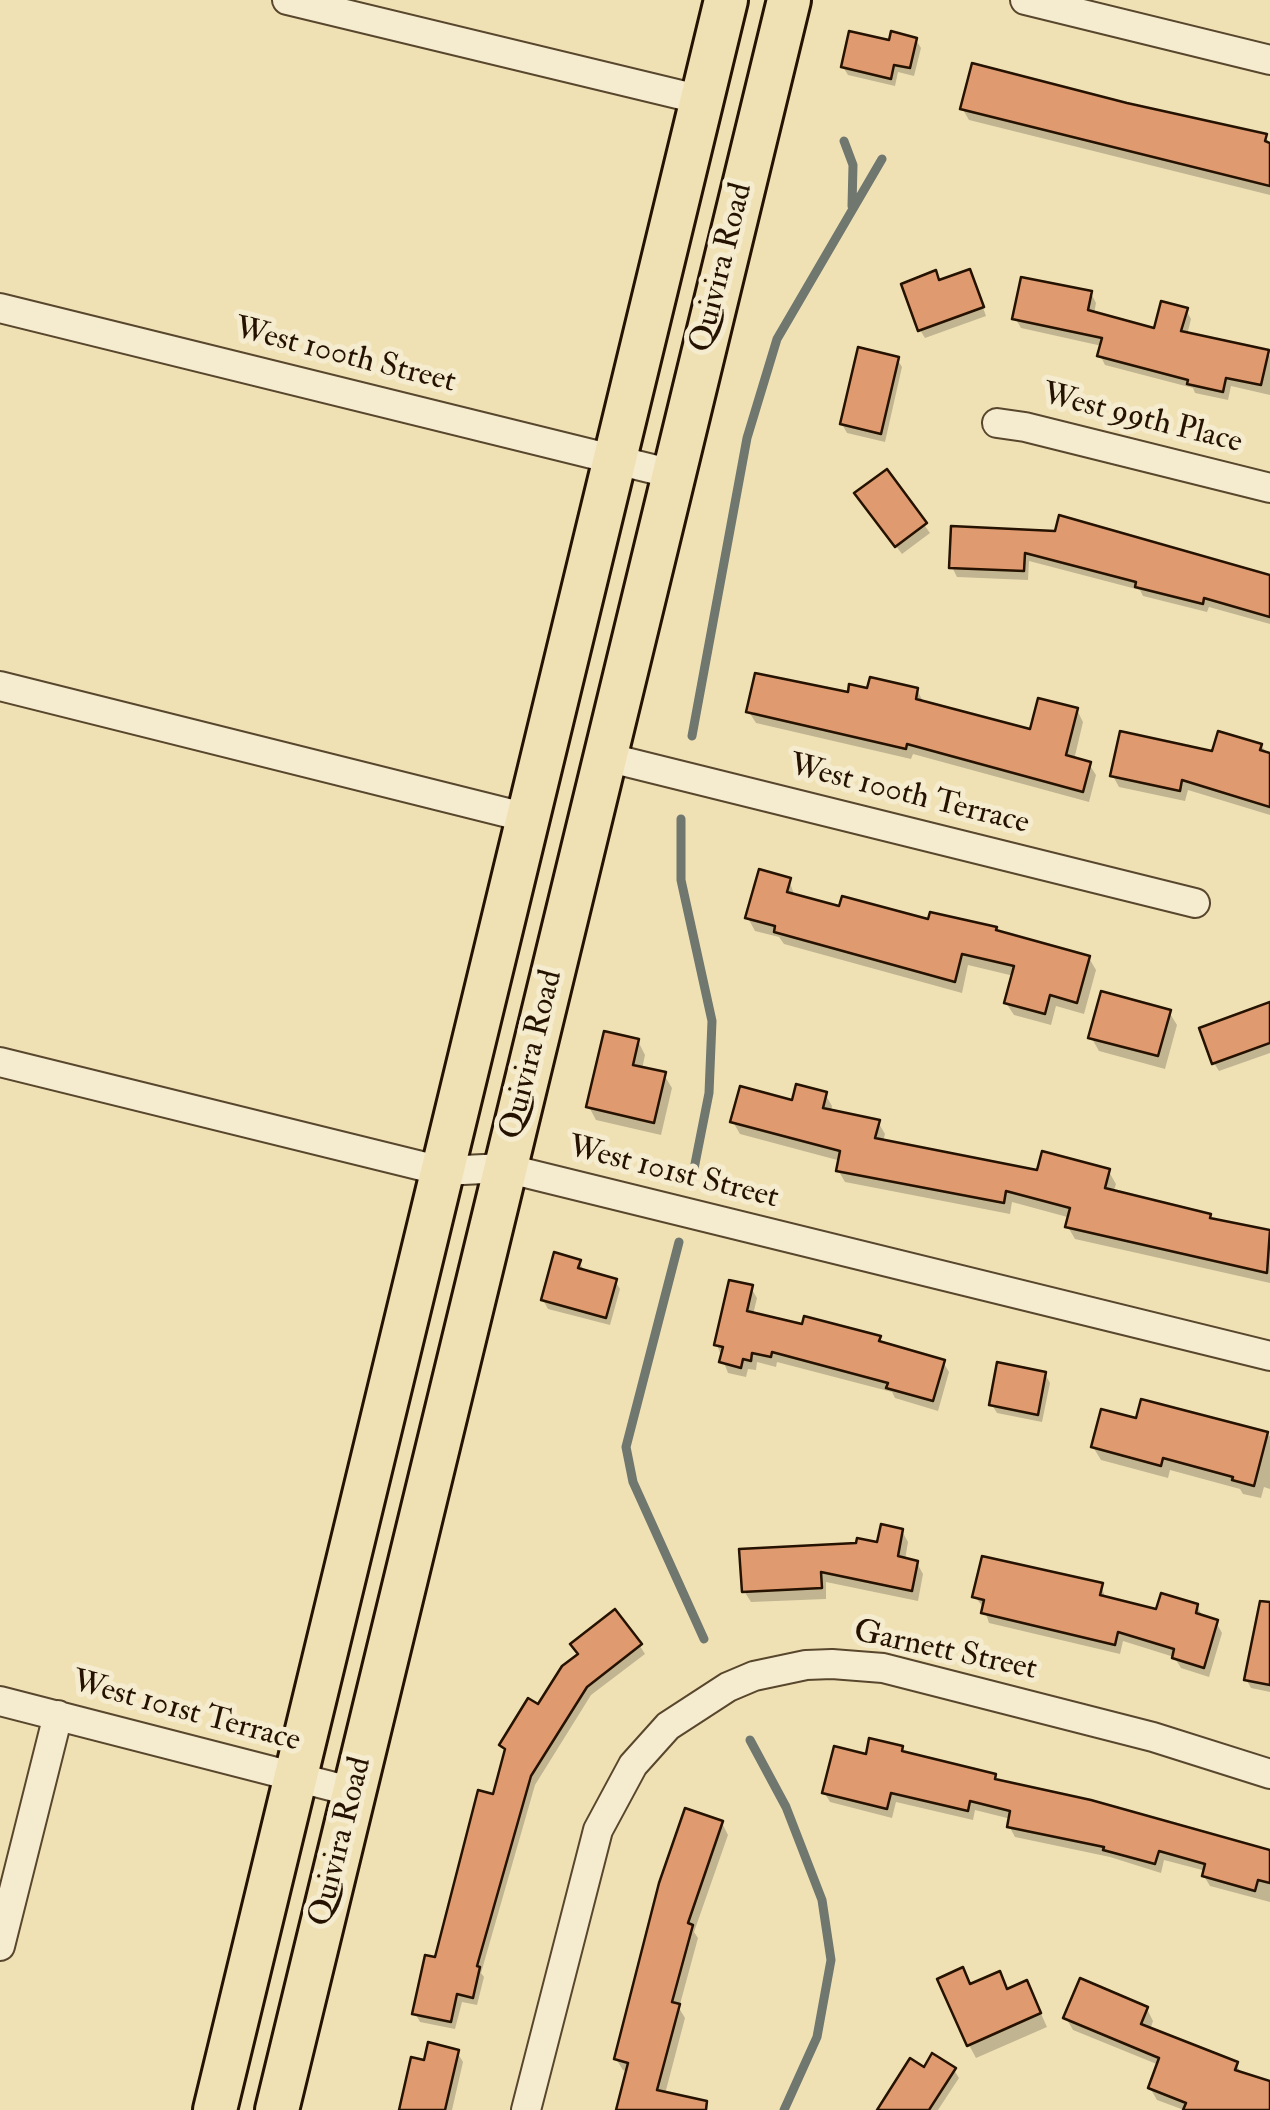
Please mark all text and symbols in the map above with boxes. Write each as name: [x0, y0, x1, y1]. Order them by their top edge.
street label: Quivira Road: [683, 179, 763, 357]
street label: West 100th Street: [231, 311, 459, 403]
street label: West 99th Place: [1038, 377, 1246, 463]
street label: West 100th Terrace: [785, 748, 1033, 844]
street label: Quivira Road: [493, 966, 573, 1144]
street label: West 101st Street: [564, 1129, 782, 1219]
street label: Garnett Street: [850, 1614, 1040, 1690]
street label: West 101st Terrace: [68, 1664, 304, 1762]
street label: Quivira Road: [302, 1753, 382, 1931]

